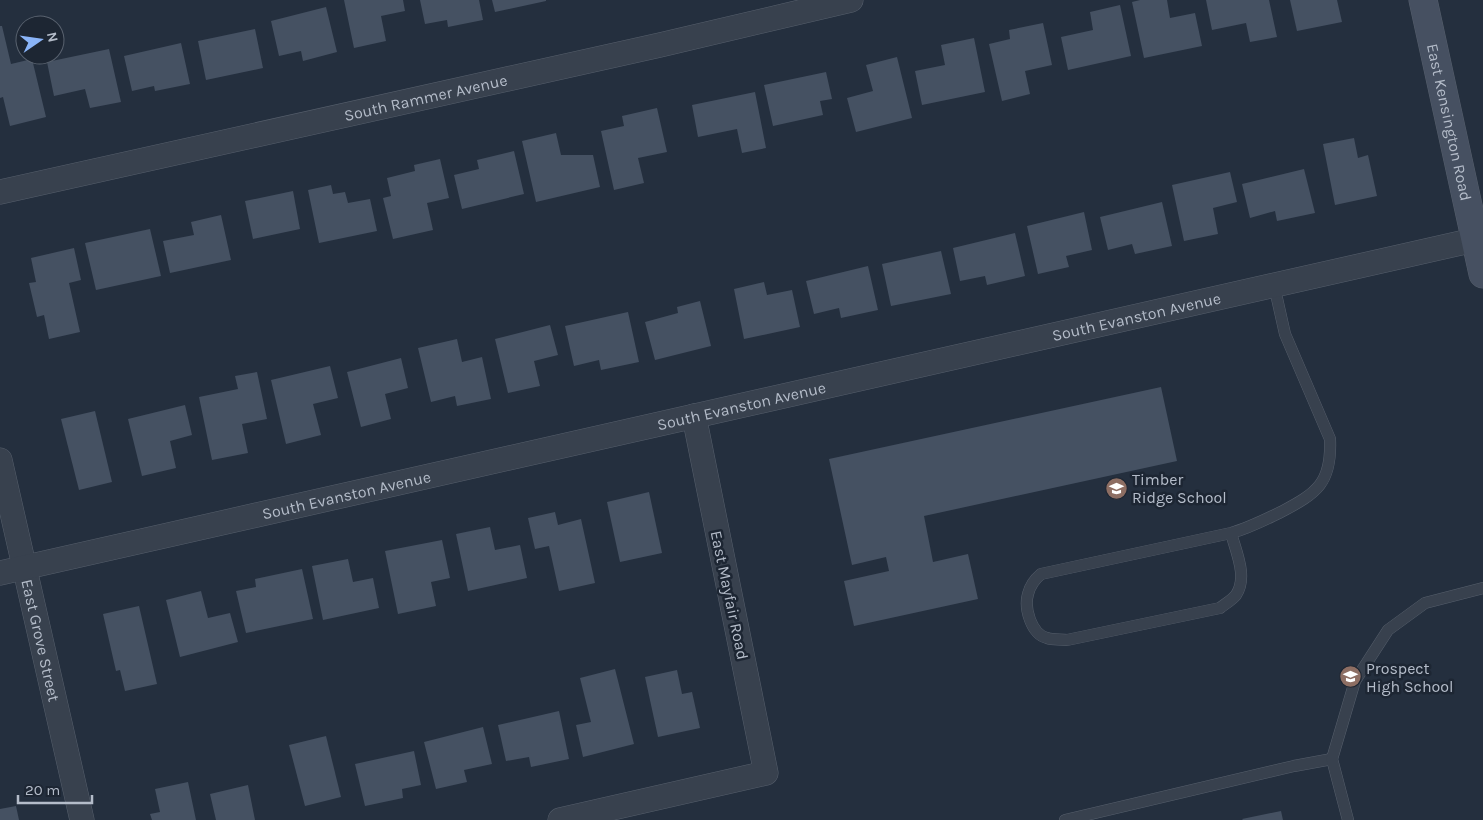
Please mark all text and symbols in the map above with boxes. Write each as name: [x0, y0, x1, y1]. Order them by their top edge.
north arrow: [15, 15, 65, 65]
text: N: [43, 30, 62, 44]
street label: East Kensington Road: [1423, 42, 1476, 203]
street label: South Rammer Avenue: [342, 70, 509, 125]
street label: South Evanston Avenue: [1050, 289, 1223, 345]
street label: South Evanston Avenue: [655, 378, 828, 434]
street label: South Evanston Avenue: [260, 467, 433, 524]
place label: Timber Ridge School: [1132, 470, 1227, 507]
school or university icon: Timber Ridge School: [1104, 476, 1128, 500]
street label: East Mayfair Road: [707, 529, 752, 661]
street label: East Grove Street: [17, 577, 64, 704]
place label: Prospect High School: [1366, 659, 1454, 696]
school or university icon: Prospect High School: [1338, 665, 1362, 689]
scale bar: [18, 772, 91, 804]
text: 20 m: [25, 781, 60, 799]

